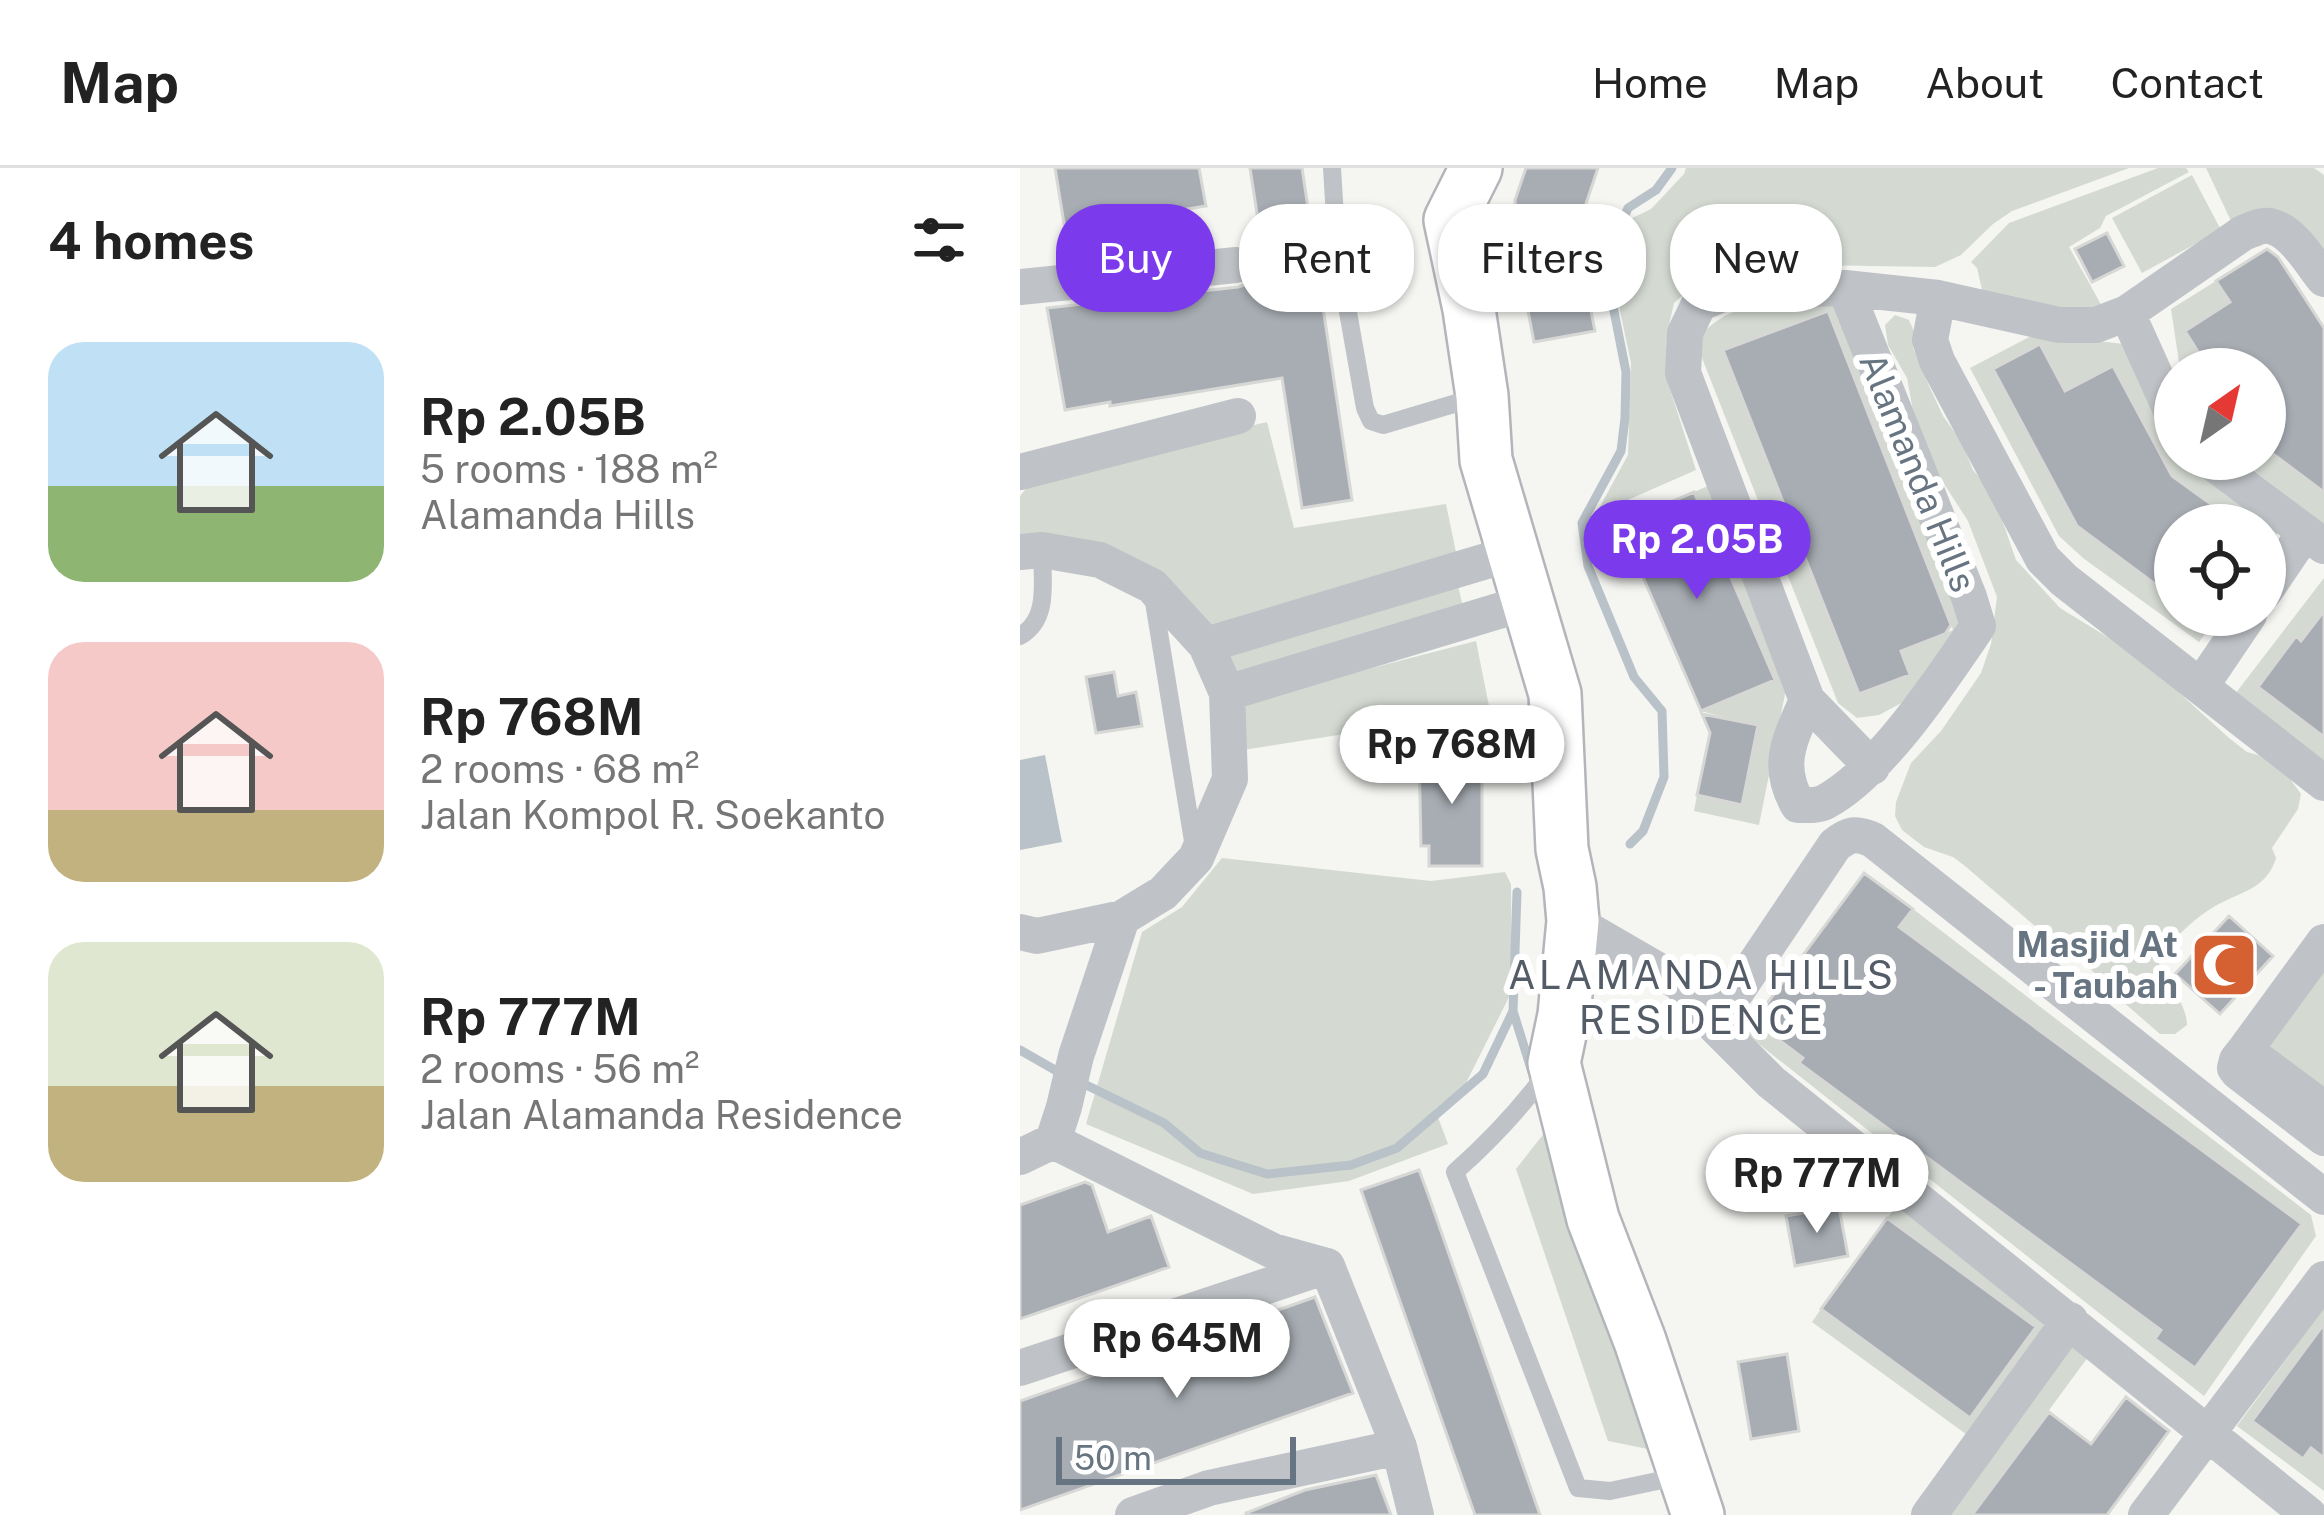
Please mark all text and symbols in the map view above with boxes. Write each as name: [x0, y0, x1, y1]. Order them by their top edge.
text: Map: [60, 49, 179, 116]
text: Home: [1592, 58, 1708, 107]
text: Map: [1774, 58, 1859, 107]
text: About: [1925, 58, 2044, 107]
text: Contact: [2110, 58, 2264, 107]
chip: Buy: [1056, 204, 1215, 312]
chip: Rent: [1239, 204, 1414, 312]
chip: Filters: [1438, 204, 1646, 312]
chip: New: [1670, 204, 1842, 312]
icon: filters: [906, 207, 972, 273]
text: 4 homes: [48, 211, 254, 270]
street label: Alamanda Hills: [1851, 346, 1985, 598]
north arrow: [2154, 348, 2286, 480]
map controls: [2154, 348, 2286, 636]
text: Rp 2.05B: [420, 387, 646, 446]
icon: home: [144, 390, 288, 534]
text: 5 rooms · 188 m²: [420, 446, 718, 492]
text: Alamanda Hills: [420, 492, 695, 538]
pin: Rp 2.05B: [1573, 500, 1821, 602]
button: locate: [2154, 504, 2286, 636]
text: Rp 2.05B: [1611, 516, 1783, 562]
text: Rp 768M: [420, 687, 644, 746]
icon: home: [144, 690, 288, 834]
pin: Rp 768M: [1341, 705, 1563, 807]
text: Rp 768M: [1366, 721, 1538, 767]
text: 2 rooms · 68 m²: [420, 746, 699, 792]
text: Jalan Kompol R. Soekanto: [420, 792, 886, 838]
place label: Masjid At - Taubah: [2016, 923, 2178, 1006]
mosque icon: Masjid At - Taubah: [2189, 930, 2259, 1000]
district label: ALAMANDA HILLS RESIDENCE: [1508, 952, 1896, 1043]
text: Rp 777M: [420, 987, 641, 1046]
icon: home: [144, 990, 288, 1134]
text: 2 rooms · 56 m²: [420, 1046, 699, 1092]
text: Jalan Alamanda Residence: [420, 1092, 903, 1138]
pin: Rp 777M: [1706, 1134, 1928, 1236]
text: Rp 777M: [1733, 1150, 1901, 1196]
pin: Rp 645M: [1066, 1299, 1288, 1401]
text: Rp 645M: [1091, 1315, 1263, 1361]
scale bar: [1056, 1431, 1296, 1484]
text: 50 m: [1074, 1439, 1152, 1477]

